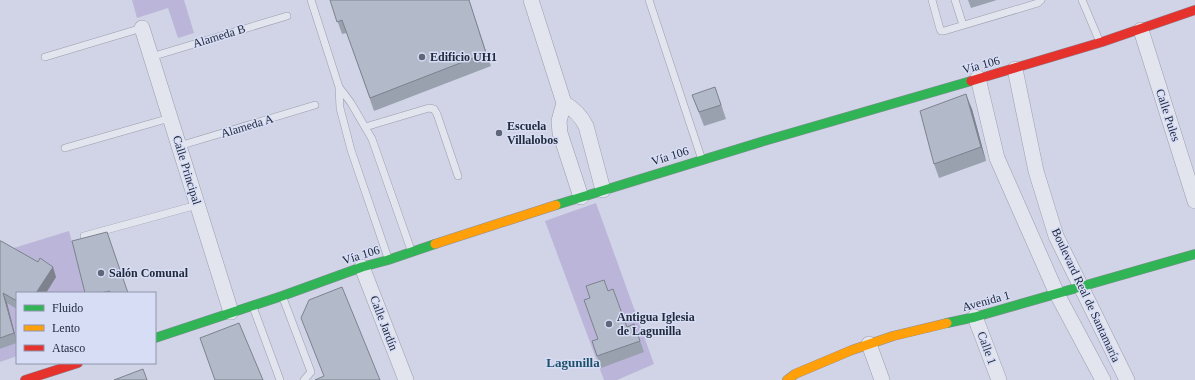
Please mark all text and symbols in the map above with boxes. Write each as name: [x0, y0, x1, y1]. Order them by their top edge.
street label: Alameda B: [191, 21, 247, 51]
place label: Edificio UH1: [430, 50, 497, 64]
marker: Edificio UH1: [417, 52, 427, 62]
street label: Vía 106: [961, 53, 1001, 77]
street label: Calle Pules: [1153, 87, 1183, 143]
street label: Alameda A: [219, 111, 275, 141]
place label: Escuela Villalobos: [507, 119, 558, 147]
marker: Escuela Villalobos: [494, 128, 504, 138]
street label: Calle Principal: [170, 134, 204, 207]
street label: Vía 106: [650, 144, 690, 168]
street label: Boulevard Real de Santamaría: [1049, 226, 1124, 365]
street label: Vía 106: [341, 243, 381, 267]
place label: Salón Comunal: [109, 266, 189, 280]
marker: Salón Comunal: [96, 268, 106, 278]
street label: Avenida 1: [961, 288, 1011, 314]
legend: [16, 292, 156, 364]
street label: Calle Jardín: [367, 294, 401, 352]
text: Fluido: [52, 301, 83, 315]
place label: Antigua Iglesia de Lagunilla: [617, 310, 695, 338]
marker: Antigua Iglesia de Lagunilla: [604, 319, 614, 329]
text: Lento: [52, 321, 80, 335]
street label: Calle 1: [975, 329, 999, 367]
text: Atasco: [52, 341, 85, 355]
district label: Lagunilla: [546, 355, 600, 370]

